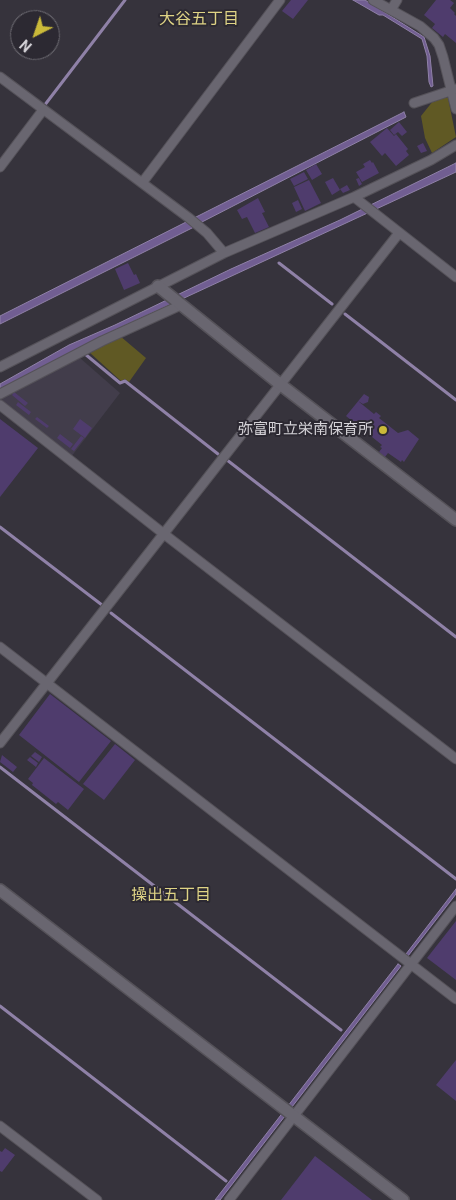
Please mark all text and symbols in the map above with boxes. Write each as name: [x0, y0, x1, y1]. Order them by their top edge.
north arrow: [10, 10, 60, 60]
district label: 大谷五丁目: [159, 10, 239, 30]
text: N: [17, 36, 35, 55]
place label: 弥富町立栄南保育所: [238, 421, 373, 439]
marker: 弥富町立栄南保育所: [377, 424, 389, 436]
district label: 操出五丁目: [131, 886, 211, 906]

